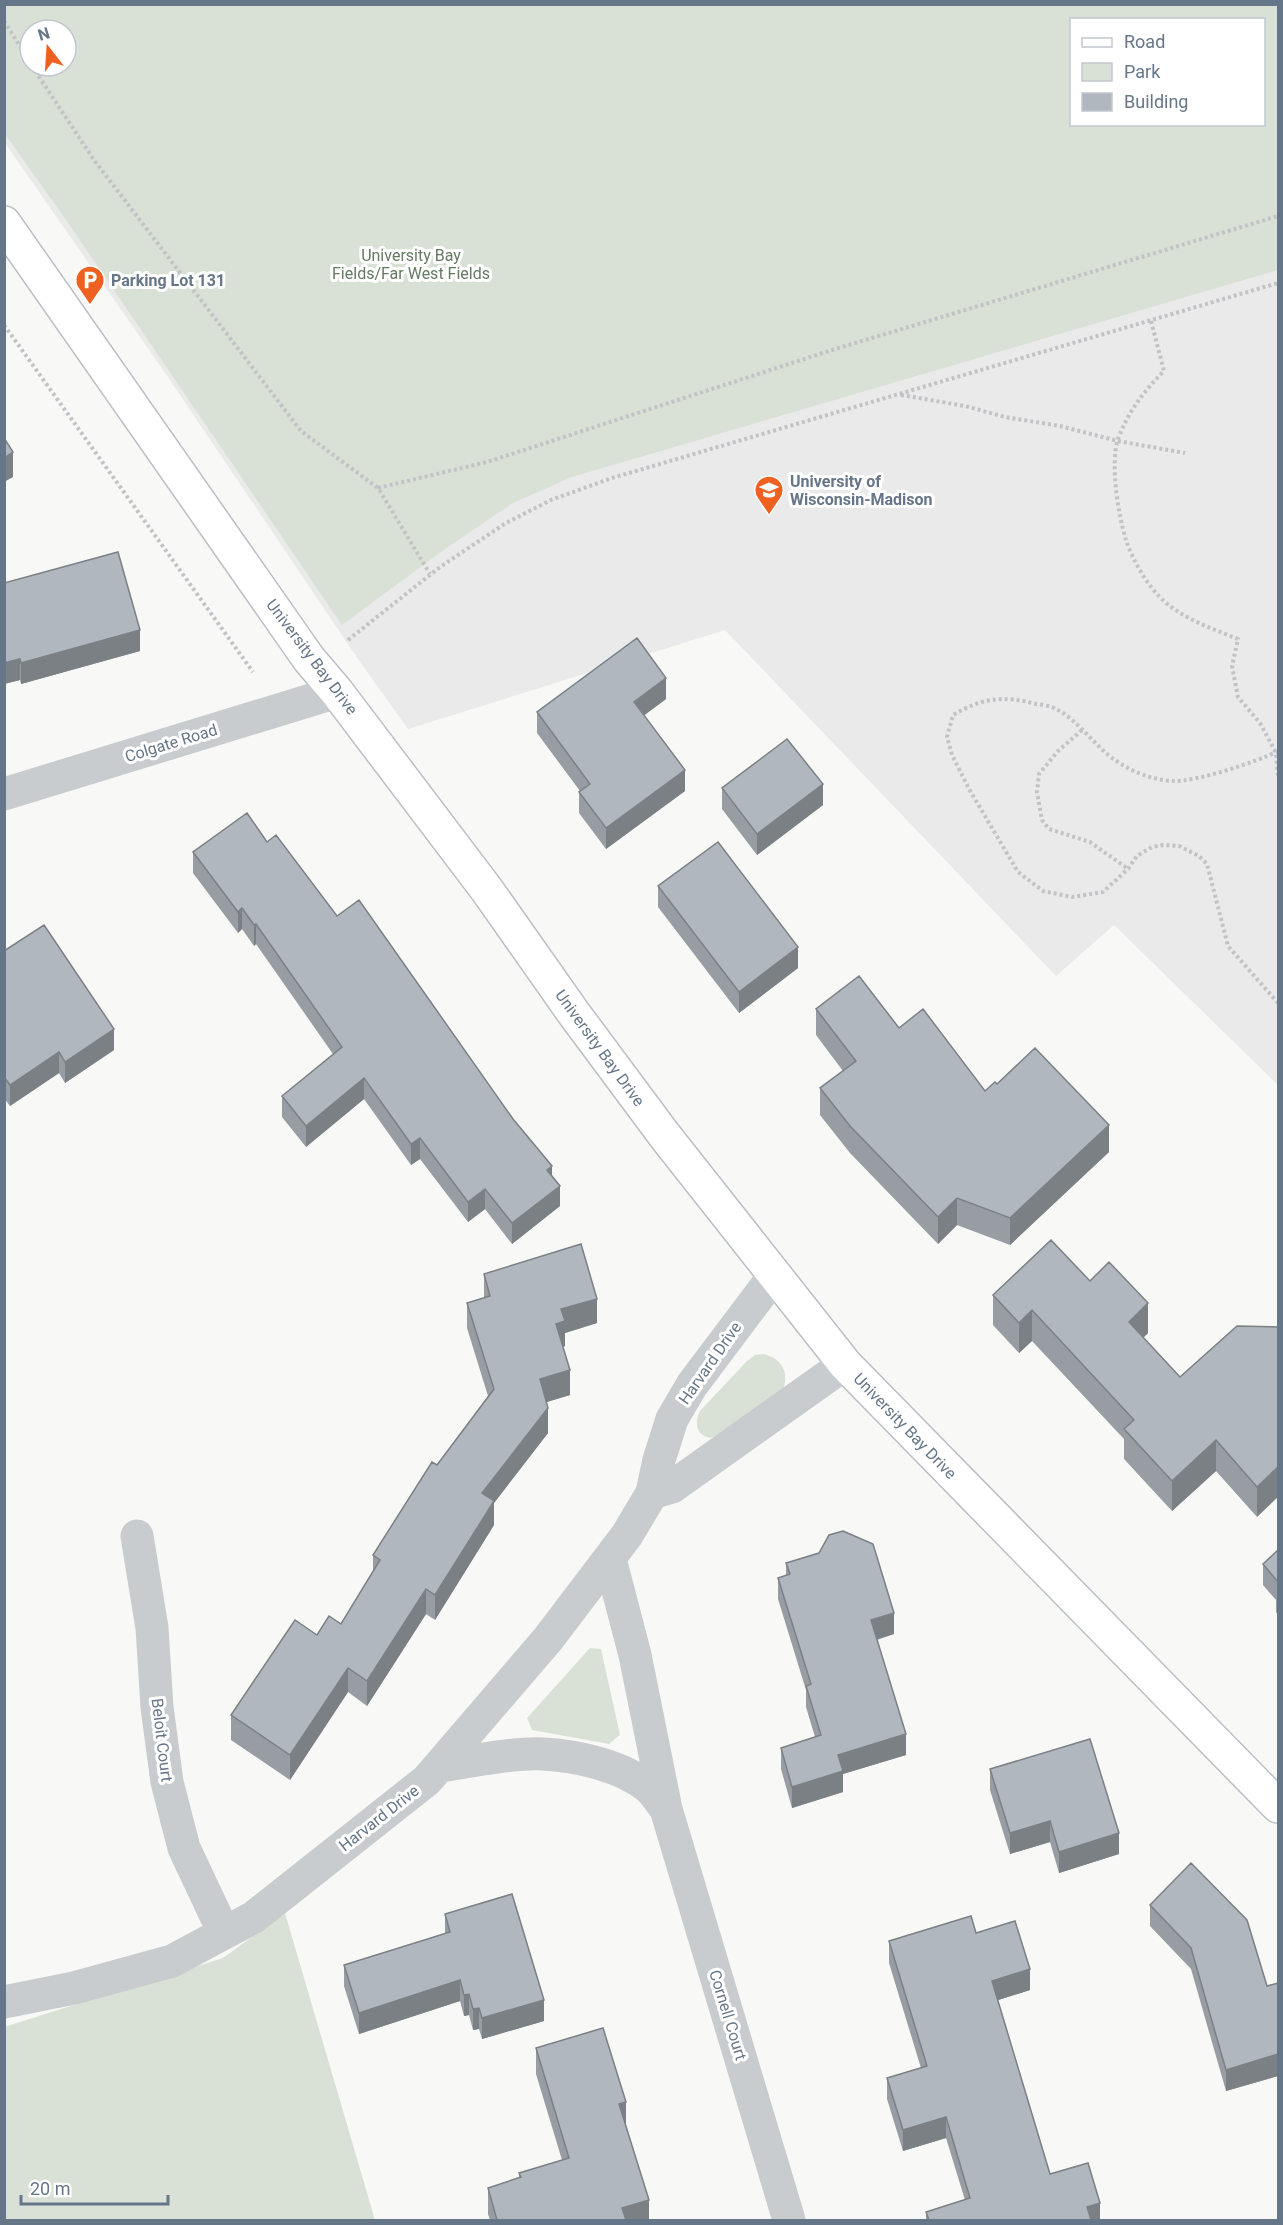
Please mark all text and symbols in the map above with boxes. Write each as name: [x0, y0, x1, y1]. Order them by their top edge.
north arrow: [18, 18, 78, 78]
legend: [1070, 18, 1265, 126]
text: N: [36, 23, 52, 45]
text: Road: [1124, 31, 1165, 52]
text: Park: [1124, 61, 1161, 82]
text: Building: [1124, 91, 1188, 112]
park label: University Bay Fields/Far West Fields: [332, 246, 490, 283]
parking icon: Parking Lot 131: [74, 264, 106, 306]
place label: Parking Lot 131: [111, 271, 225, 290]
place label: University of Wisconsin-Madison: [790, 472, 933, 509]
school or university icon: University of Wisconsin-Madison: [753, 474, 785, 516]
street label: University Bay Drive: [262, 596, 362, 718]
street label: Colgate Road: [123, 720, 219, 766]
street label: University Bay Drive: [551, 986, 649, 1110]
street label: Harvard Drive: [675, 1318, 745, 1408]
street label: University Bay Drive: [850, 1369, 960, 1483]
street label: Beloit Court: [147, 1697, 177, 1783]
street label: Harvard Drive: [335, 1781, 423, 1855]
street label: Cornell Court: [705, 1968, 751, 2062]
scale bar: [21, 2168, 168, 2206]
text: 20 m: [30, 2178, 70, 2199]

